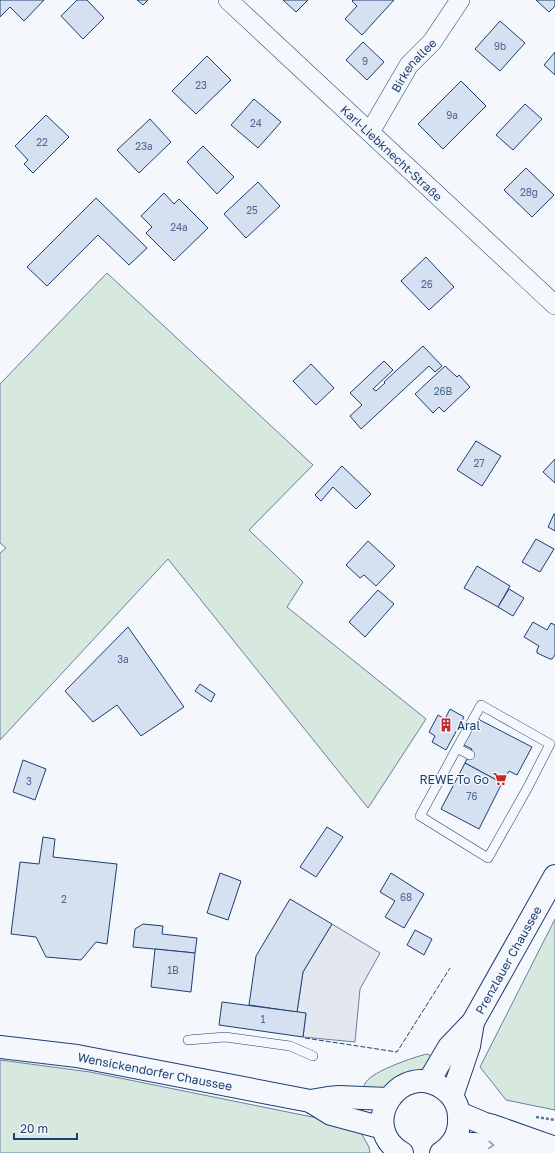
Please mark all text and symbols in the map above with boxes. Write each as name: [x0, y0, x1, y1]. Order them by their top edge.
street label: Birkenallee: [387, 35, 439, 95]
house number: 9b: [494, 40, 506, 52]
house number: 9: [362, 55, 368, 67]
house number: 23: [195, 79, 207, 91]
street label: Karl-Liebknecht-Straße: [338, 102, 446, 204]
house number: 9a: [446, 109, 458, 121]
house number: 24: [250, 117, 262, 129]
house number: 22: [36, 136, 48, 148]
house number: 23a: [135, 140, 153, 152]
house number: 28g: [520, 186, 538, 198]
house number: 25: [246, 204, 258, 216]
house number: 24a: [170, 221, 188, 233]
house number: 26: [421, 278, 433, 290]
house number: 26B: [434, 385, 453, 397]
house number: 27: [473, 457, 485, 469]
house number: 3a: [117, 653, 129, 665]
building icon: Aral: [438, 717, 454, 733]
place label: Aral: [457, 718, 480, 733]
supermarket icon: REWE To Go: [492, 771, 508, 787]
place label: REWE To Go: [419, 772, 489, 787]
house number: 3: [26, 775, 32, 787]
house number: 76: [466, 790, 478, 802]
house number: 68: [400, 891, 412, 903]
house number: 2: [61, 893, 67, 905]
street label: Prenzlauer Chaussee: [472, 903, 544, 1016]
house number: 1B: [167, 964, 179, 976]
house number: 1: [261, 1013, 266, 1025]
street label: Wensickendorfer Chaussee: [76, 1049, 234, 1093]
scale bar: [14, 1115, 77, 1141]
text: 20 m: [20, 1121, 48, 1136]
one-way arrow: [488, 1141, 494, 1150]

